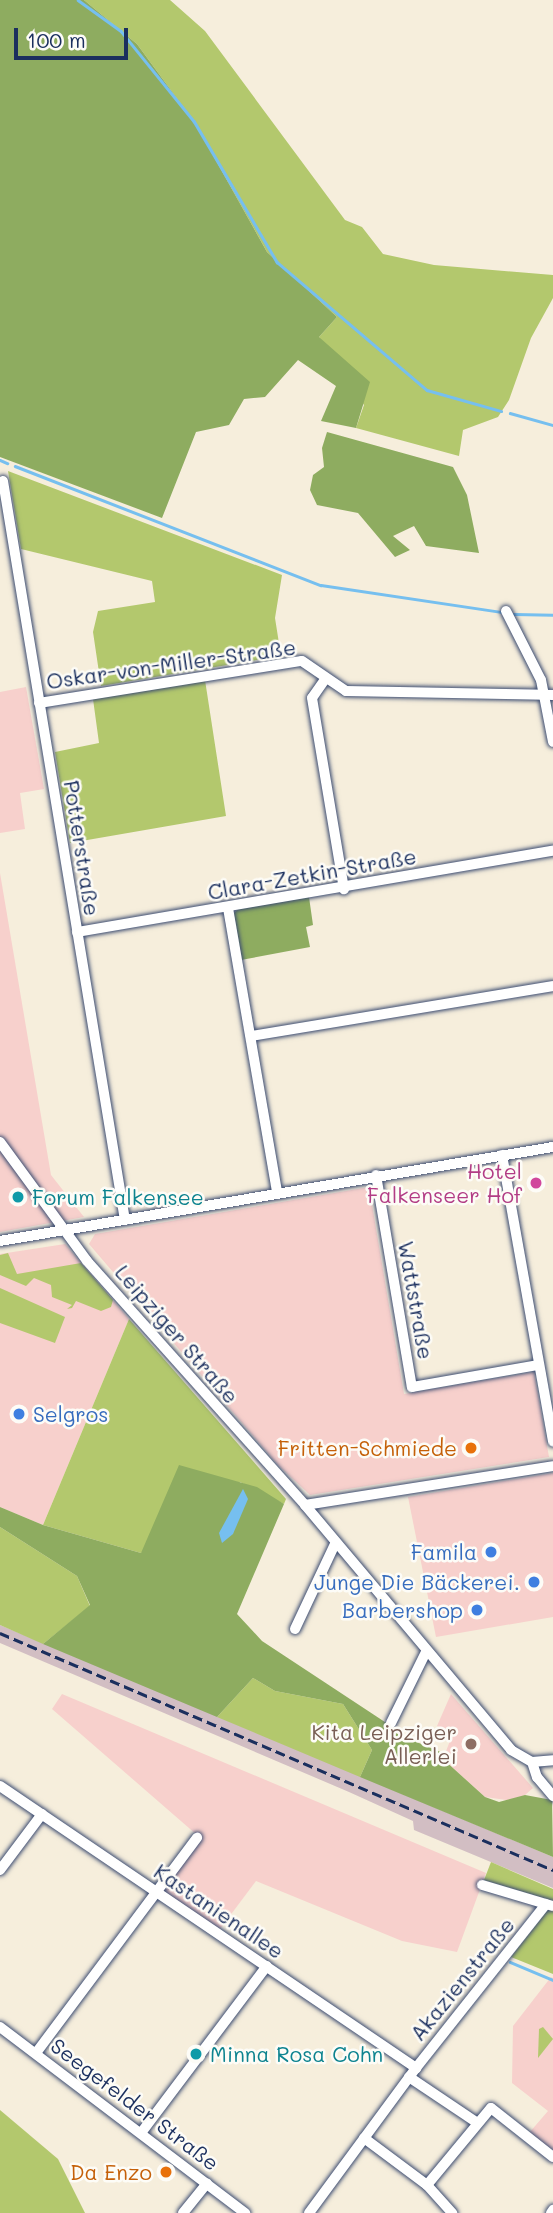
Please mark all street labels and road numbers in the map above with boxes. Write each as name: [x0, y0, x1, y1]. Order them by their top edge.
street label: Oskar-von-Miller-Straße: [45, 634, 297, 694]
street label: Potterstraße: [59, 779, 105, 917]
street label: Clara-Zetkin-Straße: [206, 843, 418, 905]
street label: Wattstraße: [393, 1239, 439, 1361]
street label: Leipziger Straße: [110, 1260, 244, 1408]
street label: Kastanienallee: [149, 1858, 289, 1964]
street label: Akazienstraße: [405, 1912, 519, 2046]
street label: Seegefelder Straße: [46, 2033, 224, 2175]

